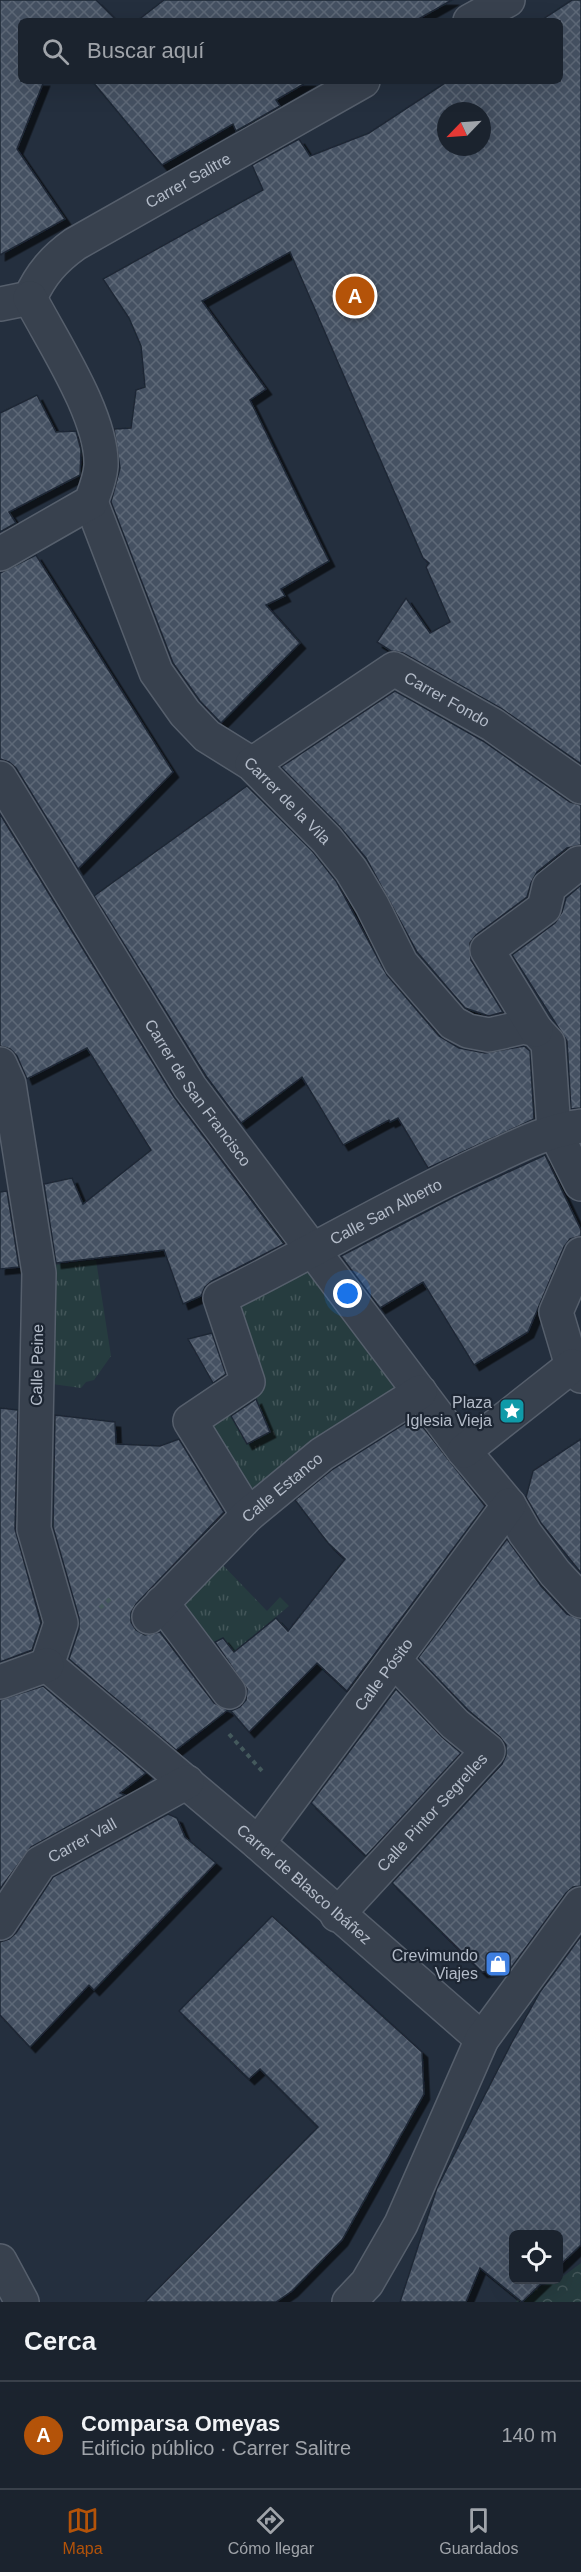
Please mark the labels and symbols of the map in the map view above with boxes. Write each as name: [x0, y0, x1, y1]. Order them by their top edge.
north arrow: [437, 102, 491, 156]
street label: Carrer Salitre: [142, 149, 234, 211]
pin: A: [336, 274, 374, 318]
street label: Carrer Fondo: [402, 668, 493, 730]
street label: Carrer de la Vila: [242, 753, 334, 847]
street label: Carrer de San Francisco: [142, 1016, 255, 1169]
street label: Calle San Alberto: [327, 1175, 444, 1247]
your location: [333, 1279, 362, 1308]
street label: Calle Peine: [28, 1324, 46, 1406]
place label: Plaza Iglesia Vieja: [406, 1394, 492, 1429]
place icon: Plaza Iglesia Vieja: [497, 1396, 527, 1426]
street label: Calle Estanco: [238, 1449, 325, 1525]
street label: Calle Pósito: [351, 1635, 416, 1714]
street label: Calle Pintor Segrelles: [373, 1750, 490, 1874]
street label: Carrer Vall: [45, 1814, 119, 1866]
street label: Carrer de Blasco Ibáñez: [234, 1821, 375, 1947]
place label: Crevimundo Viajes: [392, 1947, 478, 1982]
shop icon: Crevimundo Viajes: [483, 1949, 513, 1979]

